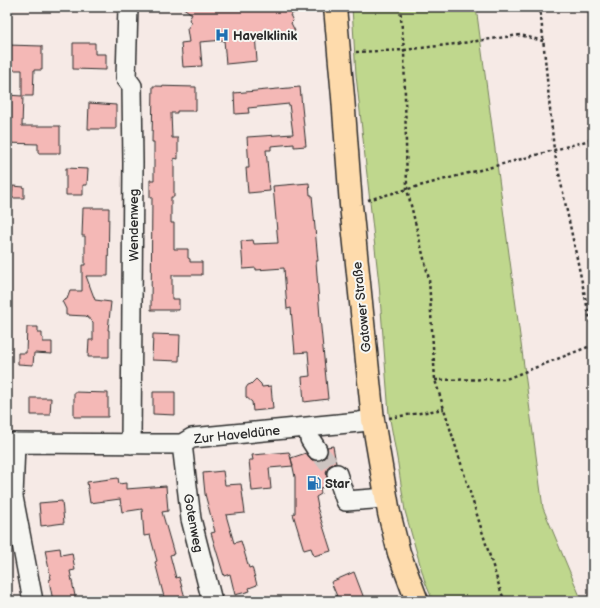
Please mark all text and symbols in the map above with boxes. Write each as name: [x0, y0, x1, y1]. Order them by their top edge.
hospital icon: Havelklinik: [214, 27, 230, 43]
place label: Havelklinik: [233, 28, 297, 44]
street label: Wendenweg: [126, 189, 142, 261]
street label: Gatower Straße: [349, 261, 375, 353]
street label: Zur Haveldüne: [192, 422, 281, 448]
fuel station icon: Star: [306, 475, 322, 491]
place label: Star: [325, 476, 351, 492]
street label: Gotenweg: [180, 493, 207, 554]

